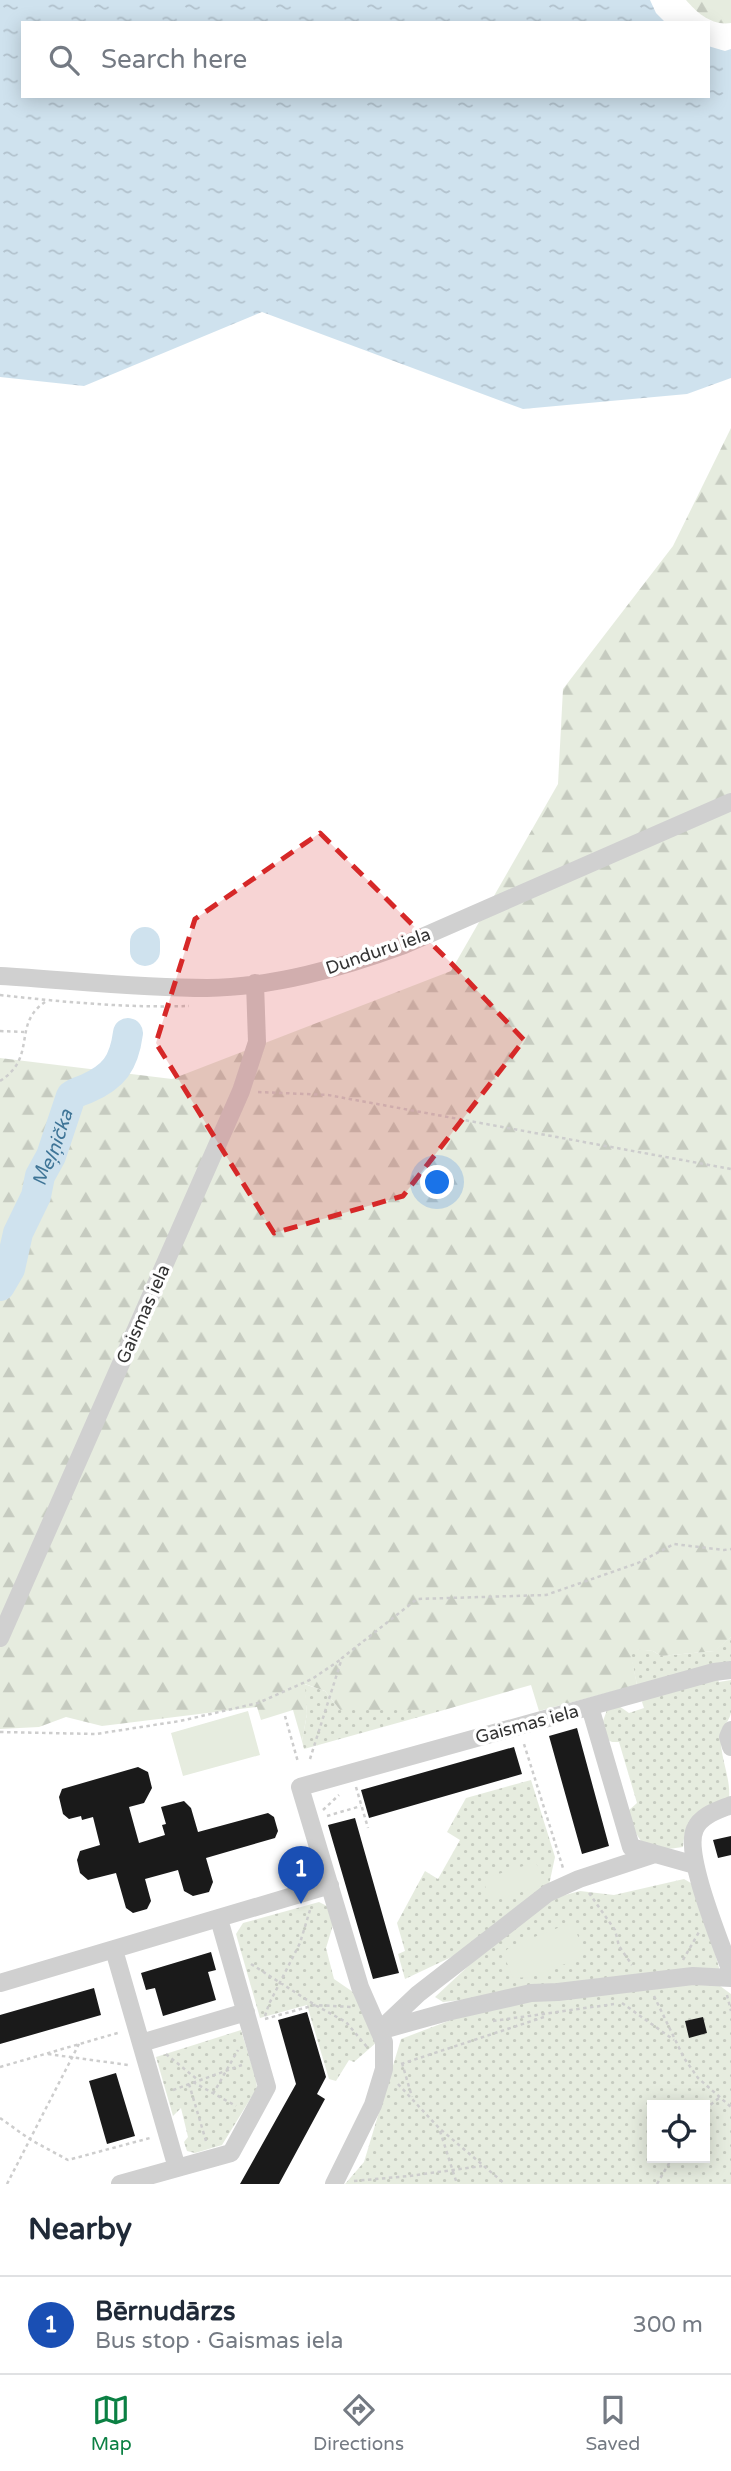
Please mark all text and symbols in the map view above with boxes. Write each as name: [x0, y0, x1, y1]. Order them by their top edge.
search box: [21, 21, 710, 98]
icon: search: [45, 41, 83, 79]
text: Search here: [101, 44, 247, 75]
street label: Dunduru iela: [323, 923, 433, 979]
water label: Meļņička: [28, 1106, 78, 1188]
your location: [420, 1165, 454, 1199]
street label: Gaismas iela: [111, 1261, 175, 1367]
street label: Gaismas iela: [473, 1700, 581, 1748]
pin: 1: [278, 1846, 324, 1904]
map controls: [647, 2100, 710, 2163]
button: locate: [647, 2100, 710, 2163]
text: Nearby: [28, 2211, 132, 2248]
text: Bērnudārzs: [95, 2296, 236, 2327]
text: 1: [44, 2311, 58, 2339]
text: 300 m: [633, 2311, 703, 2339]
text: Bus stop · Gaismas iela: [95, 2327, 343, 2355]
tab: Map: [91, 2391, 132, 2455]
tab: Directions: [313, 2391, 404, 2455]
tab: Saved: [585, 2391, 640, 2455]

